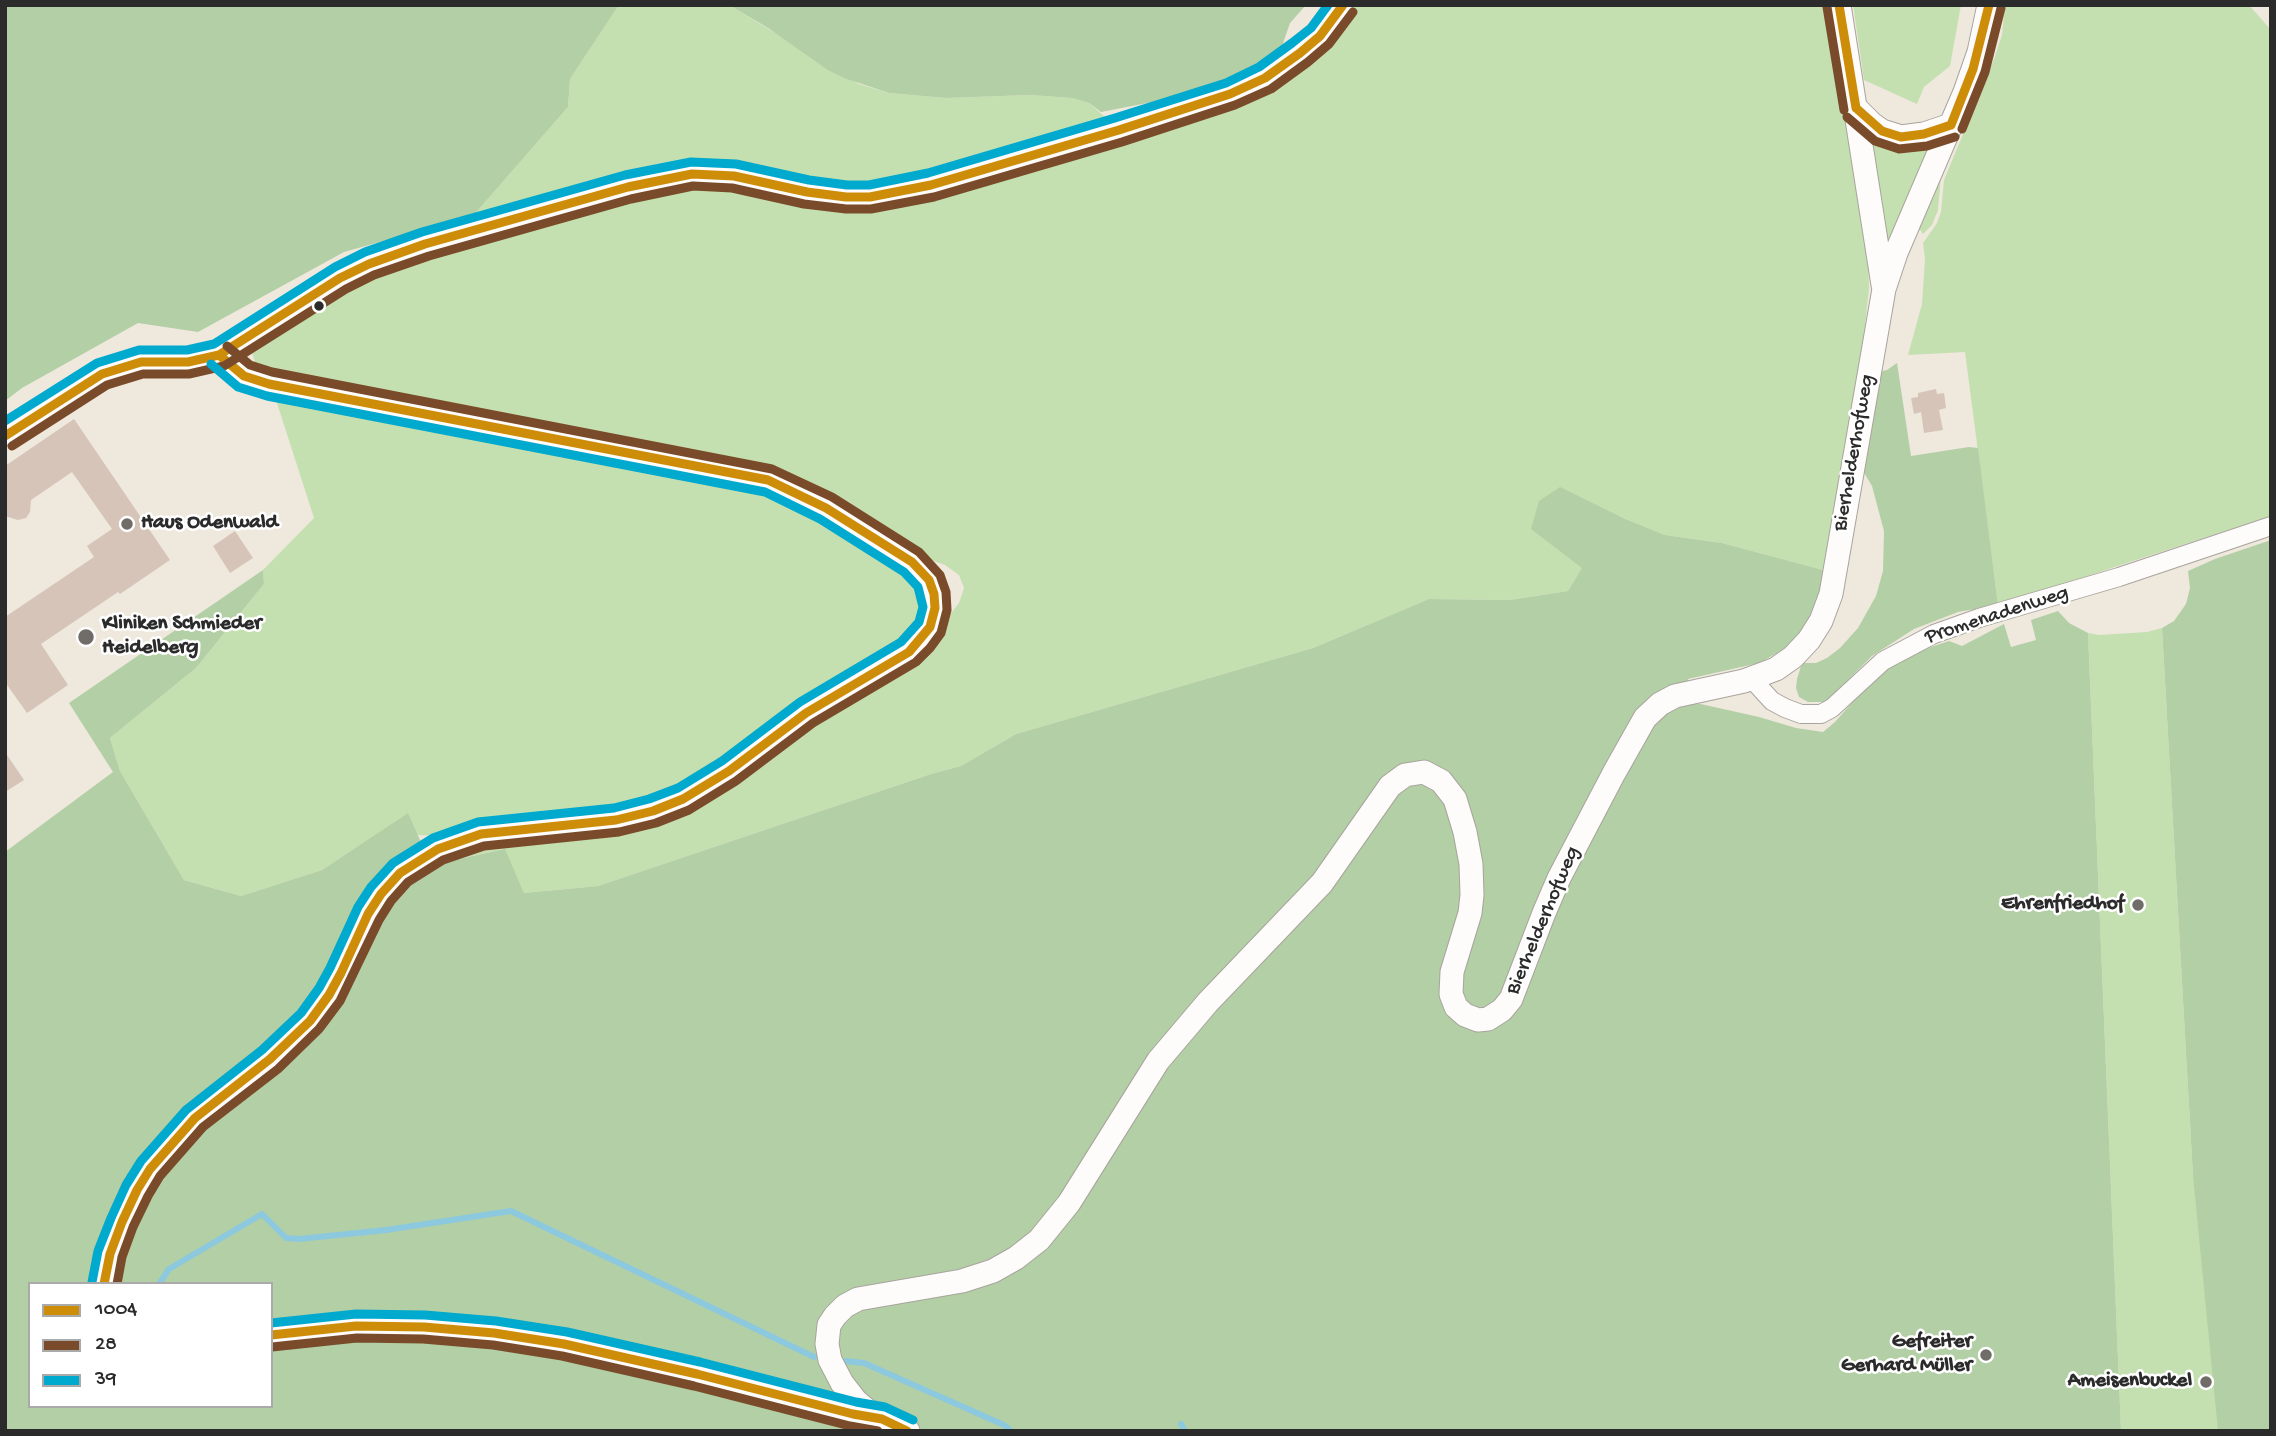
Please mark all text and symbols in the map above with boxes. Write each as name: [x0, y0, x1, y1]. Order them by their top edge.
unlabelled marker: [312, 299, 326, 313]
street label: Bierhelderhofweg: [1829, 373, 1881, 533]
place label: Haus Odenwald: [141, 511, 278, 537]
marker: Haus Odenwald: [119, 516, 135, 532]
street label: Promenadenweg: [1922, 581, 2072, 651]
place label: Kliniken Schmieder Heidelberg: [102, 612, 261, 662]
marker: Kliniken Schmieder Heidelberg: [76, 627, 96, 647]
street label: Bierhelderhofweg: [1501, 843, 1587, 999]
place label: Ehrenfriedhof: [2001, 892, 2124, 918]
marker: Ehrenfriedhof: [2130, 897, 2146, 913]
legend: [28, 1282, 273, 1408]
text: 1004: [95, 1298, 137, 1323]
place label: Gefreiter Gerhard Müller: [1841, 1330, 1972, 1380]
text: 28: [95, 1333, 117, 1358]
marker: Gefreiter Gerhard Müller: [1978, 1347, 1994, 1363]
text: 39: [95, 1368, 116, 1393]
place label: Ameisenbuckel: [2068, 1369, 2192, 1395]
marker: Ameisenbuckel: [2198, 1374, 2214, 1390]

